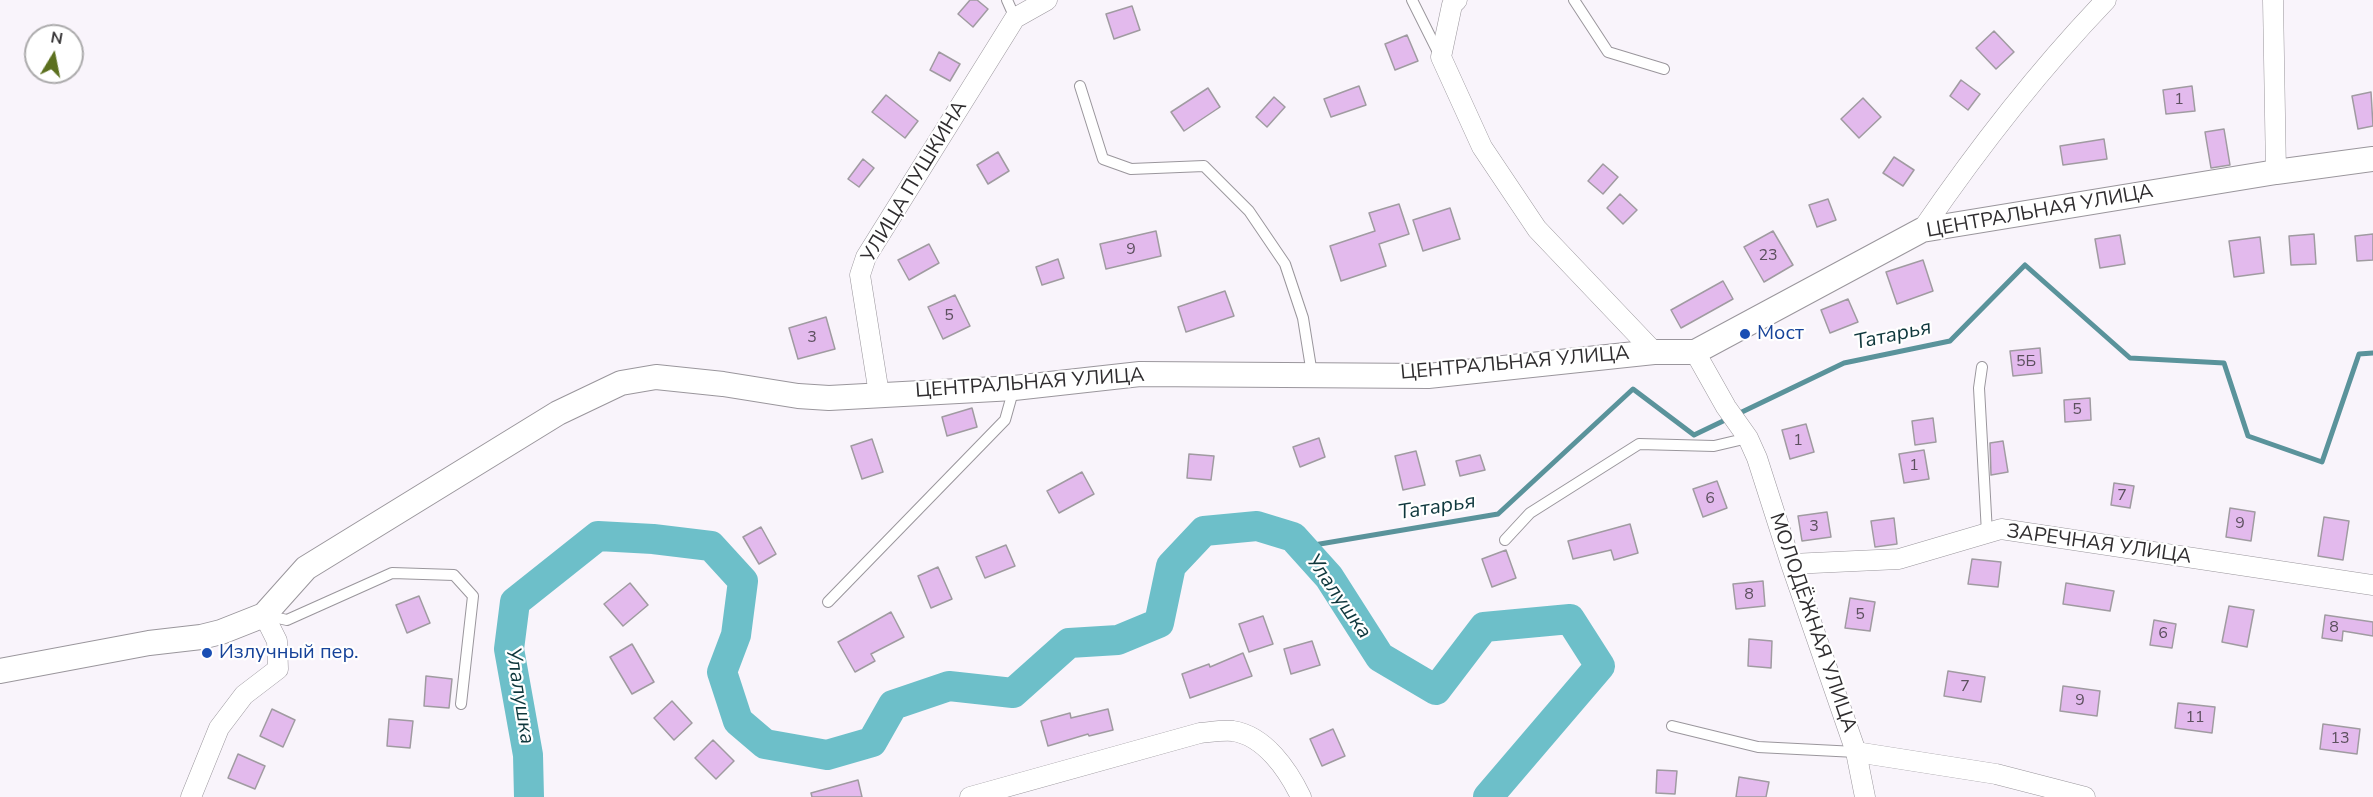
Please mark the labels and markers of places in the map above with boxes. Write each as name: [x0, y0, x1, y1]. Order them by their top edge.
place label: Мост: [1757, 322, 1804, 346]
marker: Мост: [1738, 327, 1752, 341]
place label: Излучный пер.: [219, 641, 358, 665]
marker: Излучный пер.: [200, 646, 214, 660]

